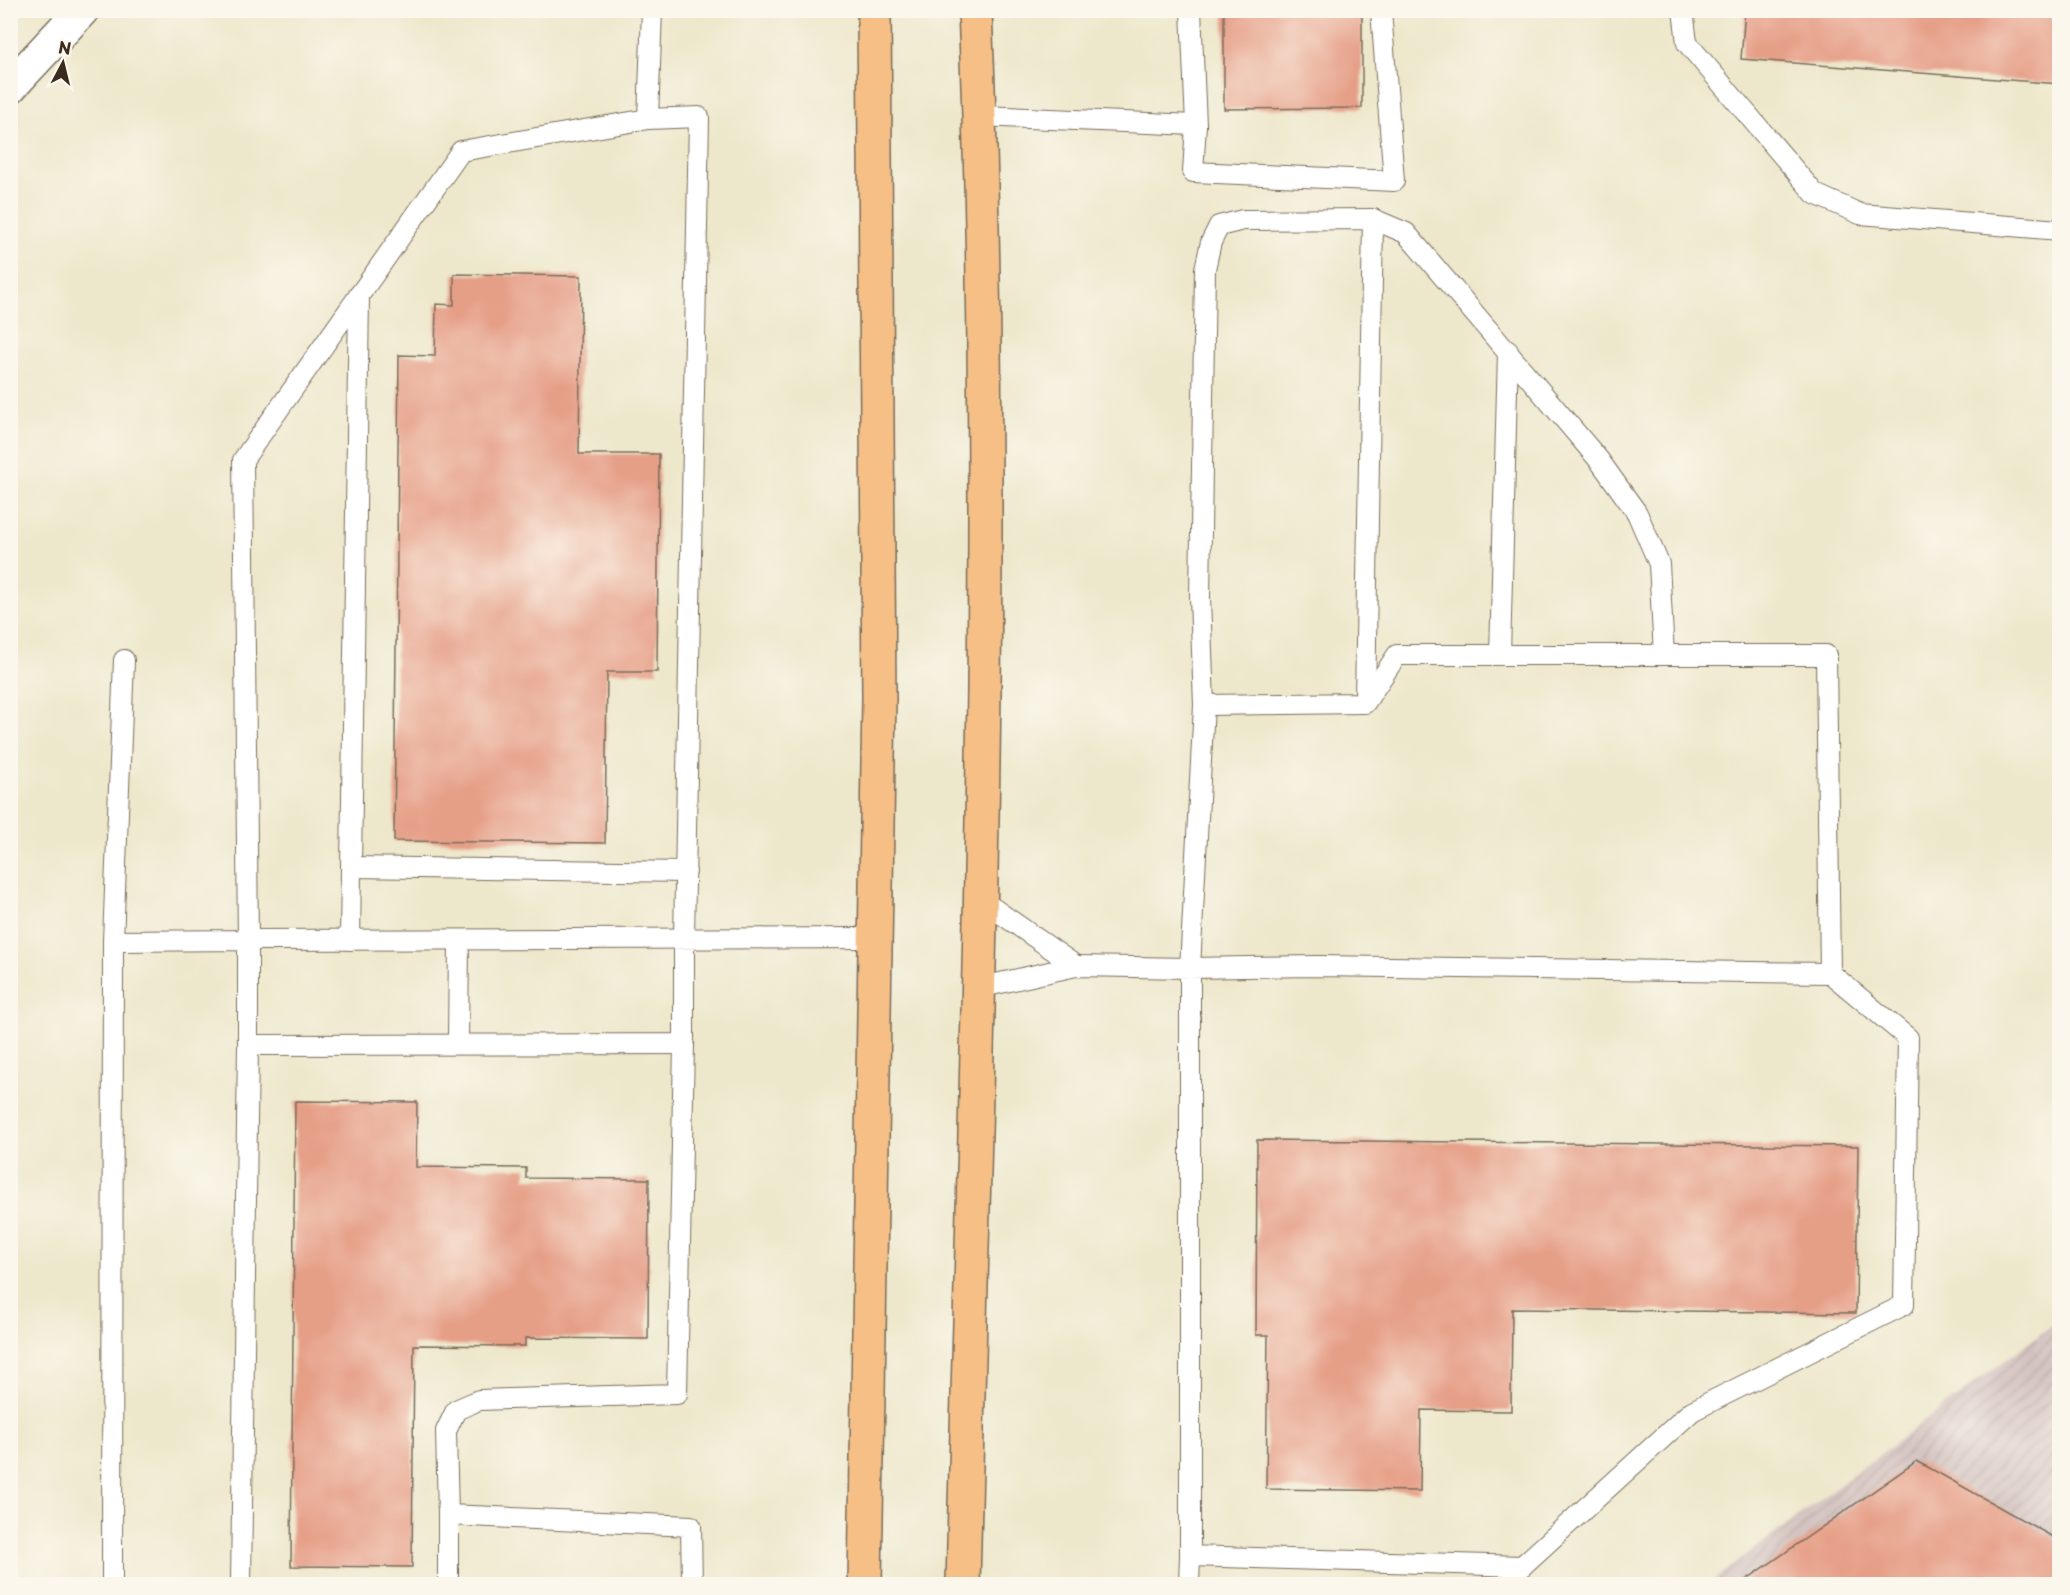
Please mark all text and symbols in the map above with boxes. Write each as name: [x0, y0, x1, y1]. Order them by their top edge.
north arrow: [33, 33, 93, 93]
text: N: [57, 34, 73, 60]

